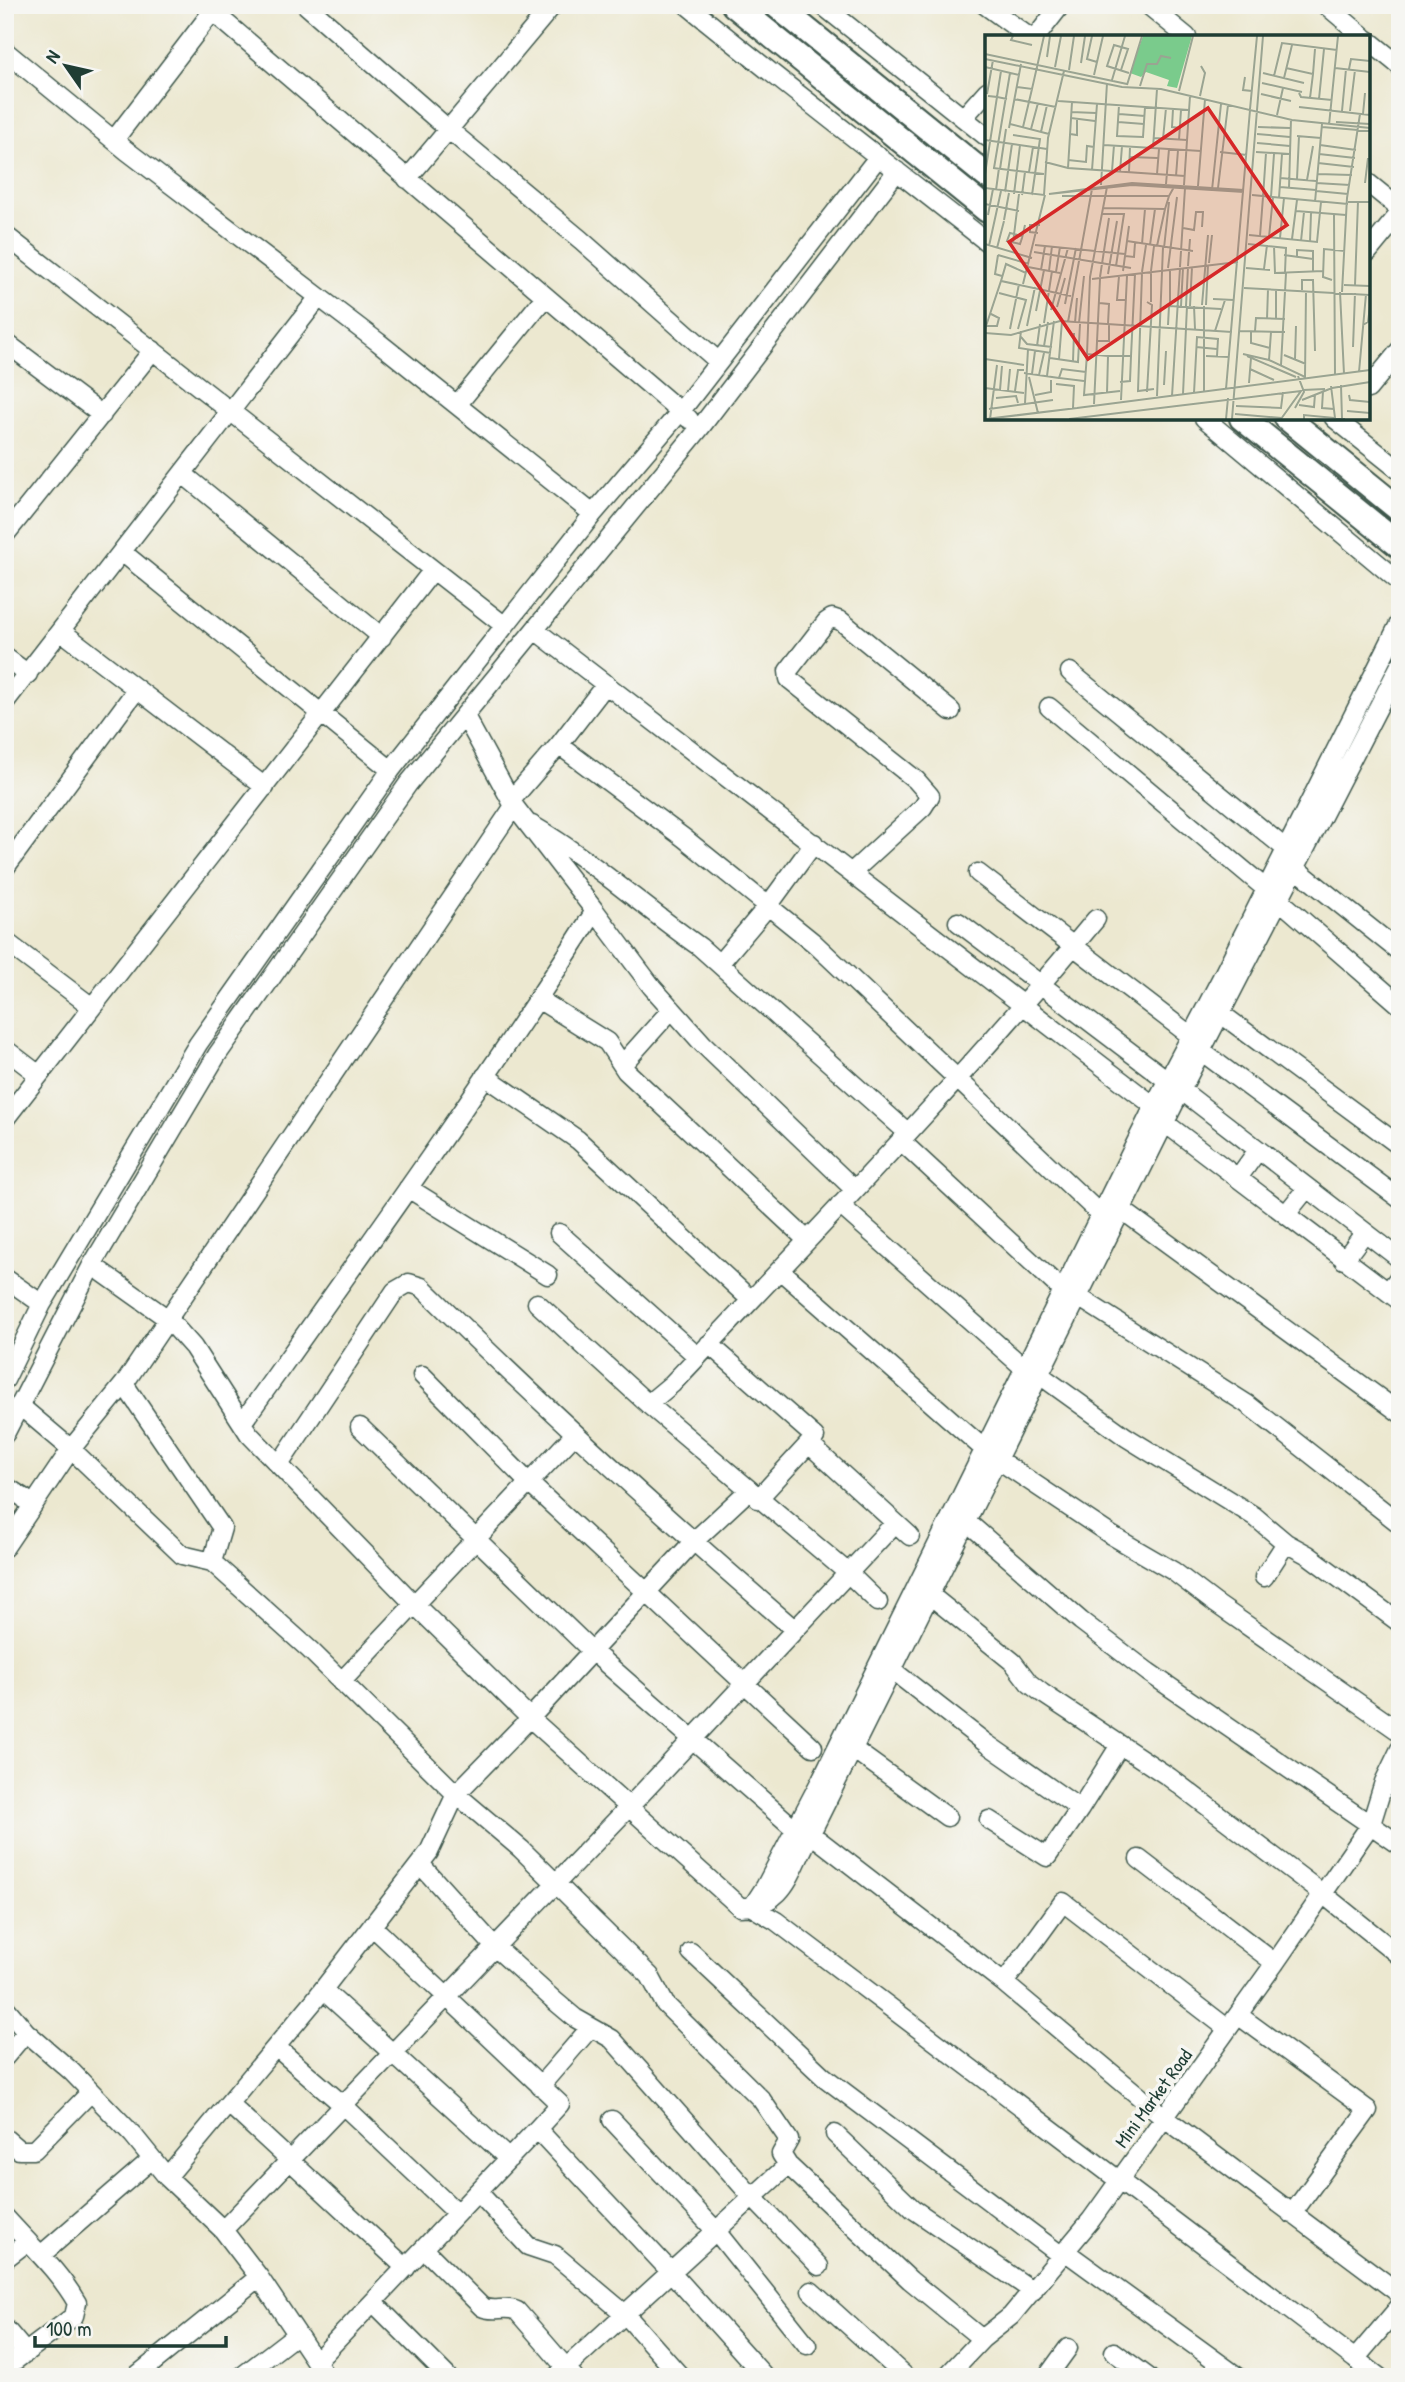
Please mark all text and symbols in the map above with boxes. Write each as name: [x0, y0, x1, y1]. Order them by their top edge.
north arrow: [32, 32, 102, 102]
inset map: [985, 35, 1370, 420]
text: N: [38, 45, 66, 68]
street label: Mini Market Road: [1108, 2043, 1198, 2153]
scale bar: [35, 2305, 226, 2349]
text: 100 m: [46, 2314, 92, 2343]

